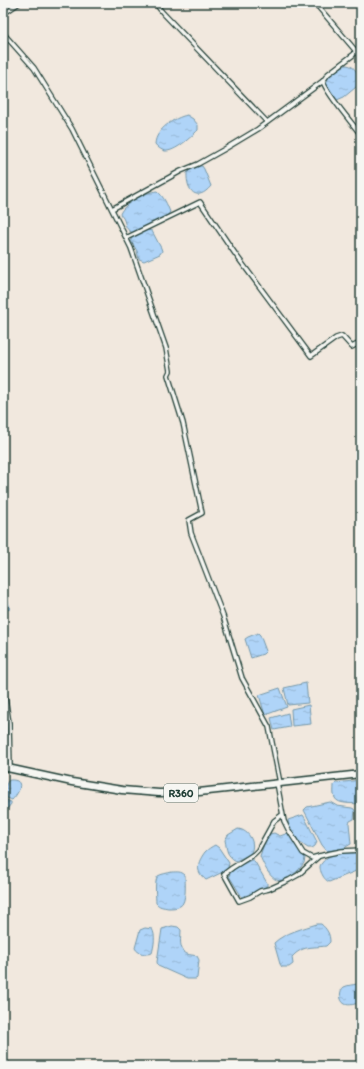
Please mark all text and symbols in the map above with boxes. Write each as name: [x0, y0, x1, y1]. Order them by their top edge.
road number: R360: [164, 784, 198, 802]

